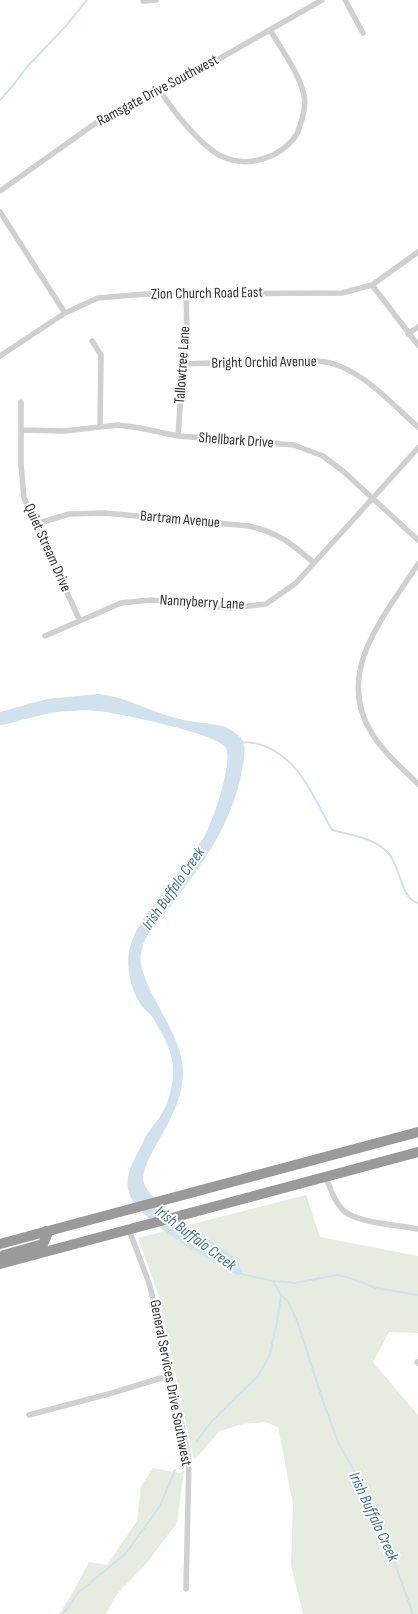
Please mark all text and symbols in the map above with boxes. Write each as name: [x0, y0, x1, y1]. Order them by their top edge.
street label: Ramsgate Drive Southwest: [94, 51, 222, 131]
street label: Zion Church Road East: [151, 284, 263, 304]
street label: Tallowtree Lane: [171, 326, 195, 404]
street label: Bright Orchid Avenue: [211, 353, 317, 373]
street label: Shellbark Drive: [198, 429, 274, 453]
street label: Quiet Stream Drive: [20, 501, 74, 595]
street label: Bartram Avenue: [139, 508, 221, 532]
street label: Nannyberry Lane: [159, 592, 245, 614]
water label: Irish Buffalo Creek: [139, 844, 209, 934]
water label: Irish Buffalo Creek: [151, 1202, 239, 1276]
street label: General Services Drive Southwest: [145, 1298, 195, 1468]
water label: Irish Buffalo Creek: [344, 1469, 402, 1565]

